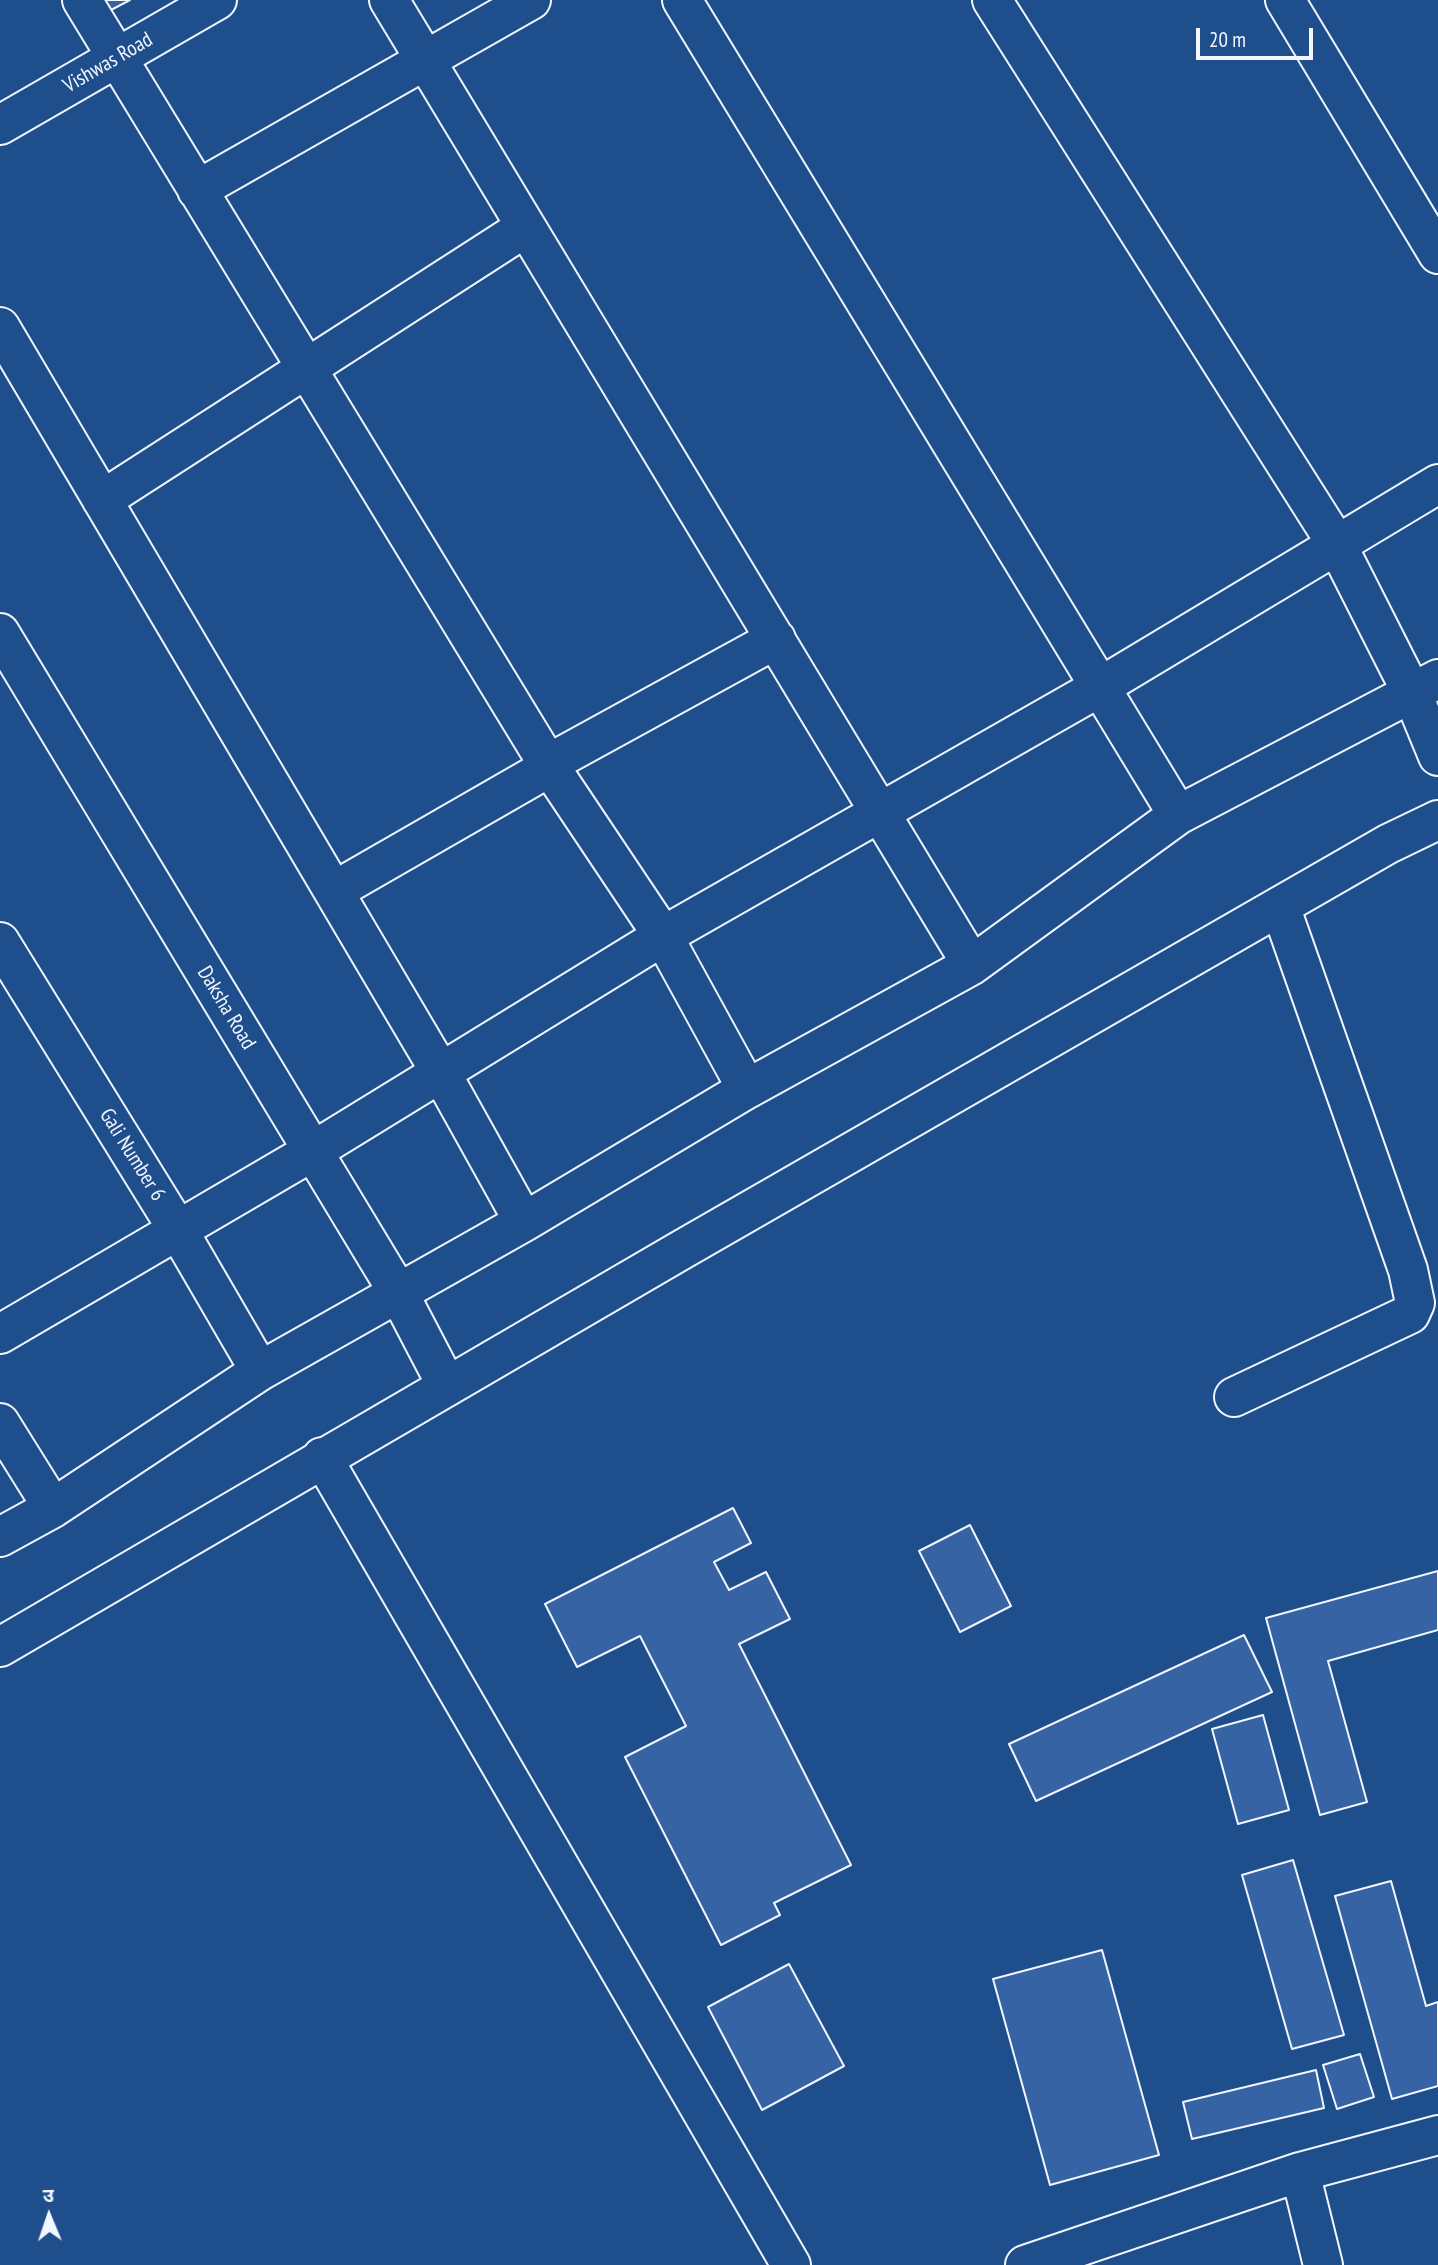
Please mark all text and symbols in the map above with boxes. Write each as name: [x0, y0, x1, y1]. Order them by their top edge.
scale bar: [1200, 14, 1317, 58]
text: 20 m: [1209, 26, 1246, 53]
street label: Vishwas Road: [59, 27, 157, 99]
street label: Daksha Road: [191, 962, 261, 1054]
street label: Gali Number 6: [94, 1104, 170, 1206]
north arrow: [14, 2181, 84, 2251]
text: उ: [42, 2183, 54, 2207]

